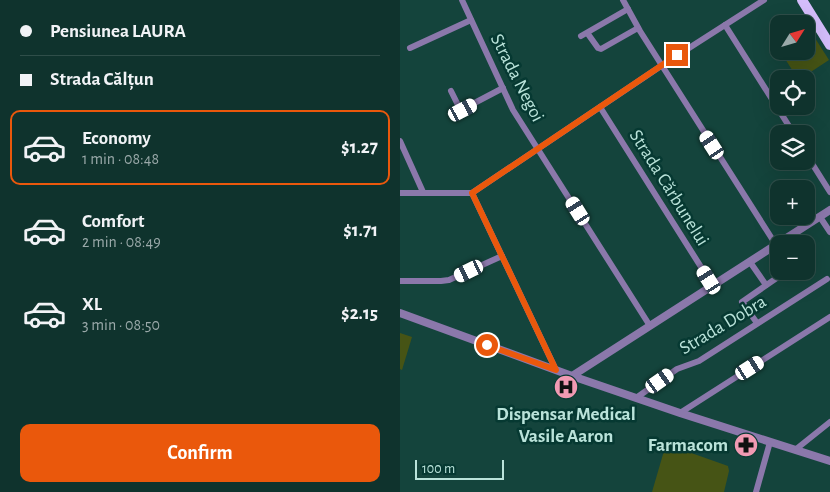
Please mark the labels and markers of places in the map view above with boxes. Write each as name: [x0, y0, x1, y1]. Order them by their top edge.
hospital icon: Dispensar Medical Vasile Aaron: [553, 374, 579, 400]
place label: Dispensar Medical Vasile Aaron: [496, 405, 636, 446]
pharmacy icon: Farmacom: [733, 432, 759, 458]
place label: Farmacom: [648, 436, 728, 455]

